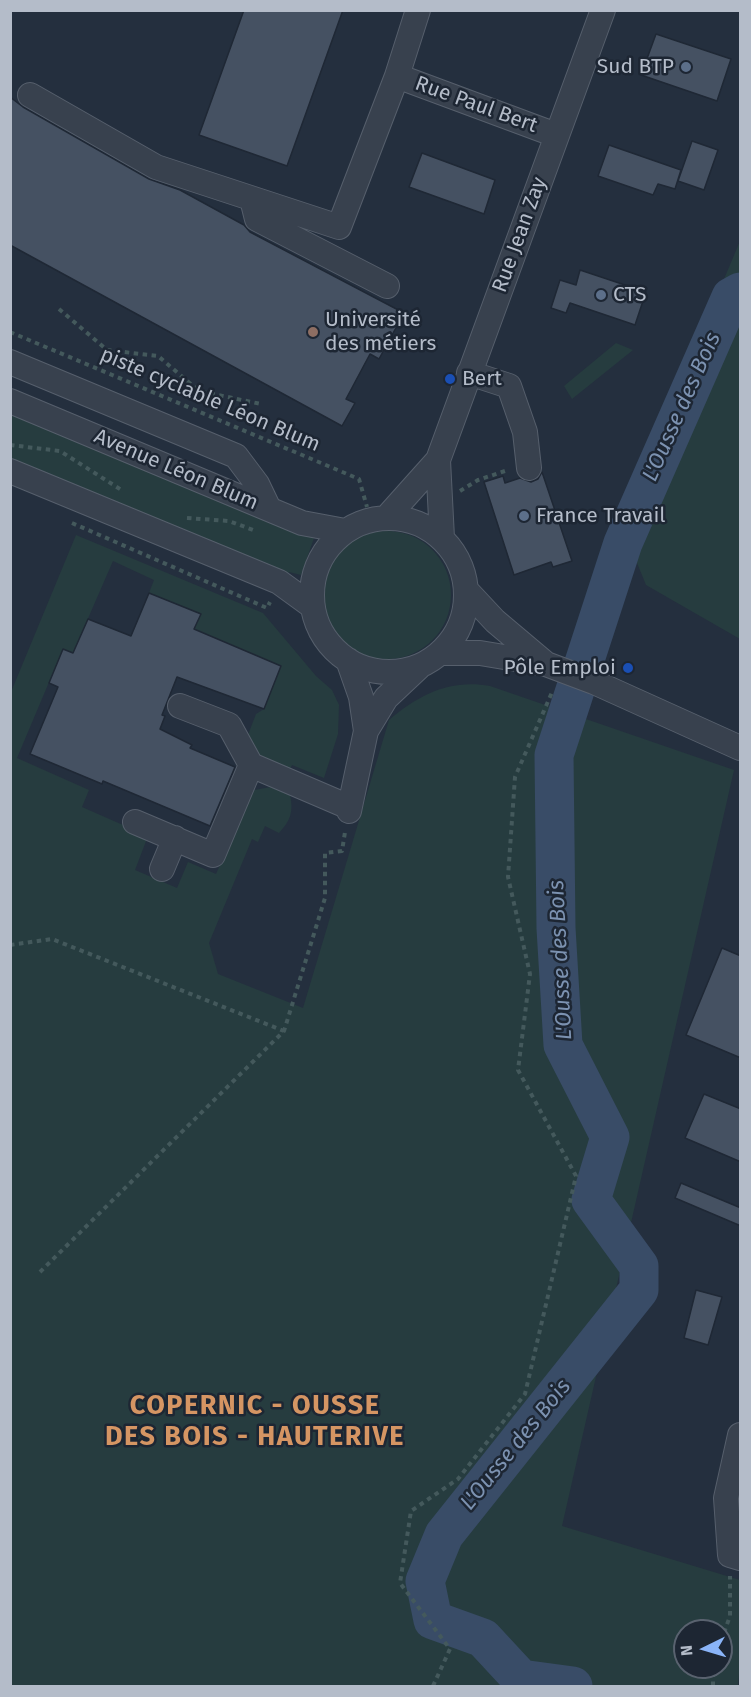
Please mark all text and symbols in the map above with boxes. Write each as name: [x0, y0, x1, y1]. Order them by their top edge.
place label: Sud BTP: [597, 54, 674, 80]
marker: Sud BTP: [679, 60, 693, 74]
street label: Rue Paul Bert: [411, 71, 541, 139]
street label: Rue Jean Zay: [487, 174, 553, 296]
place label: CTS: [613, 282, 646, 308]
marker: CTS: [594, 288, 608, 302]
place label: Université des métiers: [325, 307, 436, 357]
marker: Université des métiers: [306, 325, 320, 339]
water label: L'Ousse des Bois: [637, 328, 727, 486]
street label: piste cyclable Léon Blum: [96, 342, 324, 458]
place label: Bert: [462, 366, 502, 392]
marker: Bert: [443, 372, 457, 386]
street label: Avenue Léon Blum: [90, 424, 262, 516]
place label: France Travail: [536, 503, 666, 529]
marker: France Travail: [517, 509, 531, 523]
place label: Pôle Emploi: [503, 655, 616, 681]
marker: Pôle Emploi: [621, 661, 635, 675]
water label: L'Ousse des Bois: [544, 879, 578, 1041]
water label: L'Ousse des Bois: [455, 1374, 577, 1516]
district label: COPERNIC - OUSSE DES BOIS - HAUTERIVE: [105, 1390, 405, 1453]
north arrow: [673, 1619, 733, 1679]
text: N: [677, 1644, 696, 1657]

